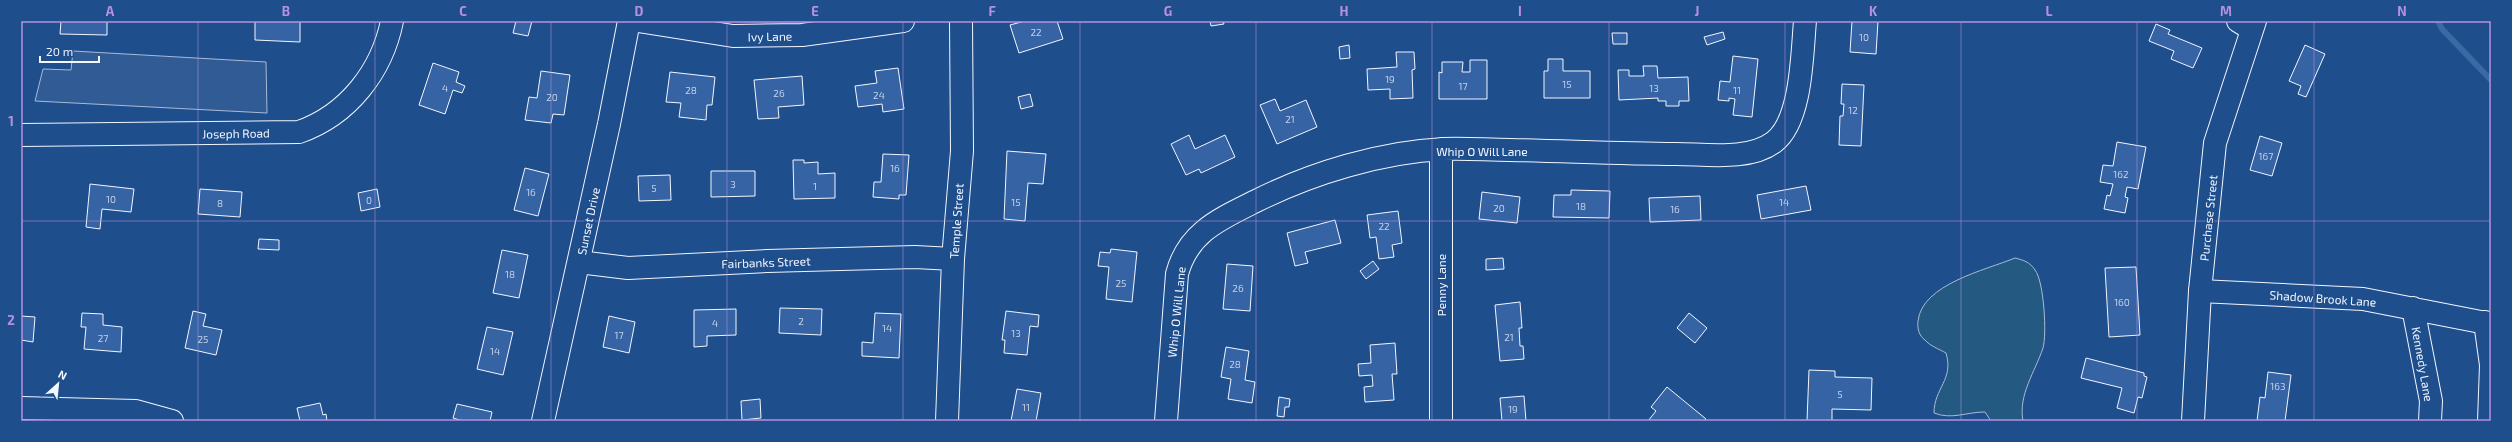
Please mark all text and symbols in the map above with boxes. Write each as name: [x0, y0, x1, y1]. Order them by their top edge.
text: A: [106, 3, 115, 19]
text: B: [282, 3, 290, 19]
text: C: [459, 3, 467, 19]
text: D: [635, 3, 644, 19]
text: E: [811, 3, 819, 19]
text: F: [988, 3, 996, 19]
text: G: [1164, 3, 1172, 19]
text: H: [1340, 3, 1349, 19]
text: I: [1518, 3, 1522, 19]
text: J: [1695, 3, 1699, 19]
text: K: [1869, 3, 1878, 19]
text: L: [2046, 3, 2053, 19]
text: M: [2220, 3, 2232, 19]
text: N: [2397, 3, 2407, 19]
house number: 22: [1030, 26, 1042, 38]
street label: Ivy Lane: [748, 29, 792, 43]
house number: 10: [1859, 31, 1869, 43]
scale bar: [40, 38, 99, 64]
text: 20 m: [46, 44, 73, 58]
house number: 19: [1385, 73, 1395, 85]
house number: 15: [1562, 78, 1572, 90]
house number: 17: [1458, 80, 1468, 92]
house number: 4: [442, 82, 448, 94]
house number: 13: [1649, 82, 1659, 94]
house number: 28: [685, 84, 697, 96]
house number: 11: [1733, 84, 1741, 96]
house number: 26: [773, 87, 785, 99]
house number: 24: [873, 89, 885, 101]
house number: 20: [546, 91, 558, 103]
house number: 12: [1848, 104, 1858, 116]
text: 1: [8, 113, 14, 129]
house number: 21: [1285, 113, 1295, 125]
street label: Joseph Road: [202, 125, 270, 141]
street label: Whip O Will Lane: [1436, 144, 1528, 158]
house number: 167: [2259, 150, 2273, 162]
house number: 16: [890, 162, 900, 174]
house number: 162: [2113, 168, 2129, 180]
street label: Purchase Street: [2197, 174, 2220, 262]
house number: 3: [730, 178, 736, 190]
house number: 1: [813, 180, 817, 192]
house number: 5: [651, 182, 657, 194]
street label: Temple Street: [946, 182, 966, 259]
house number: 16: [526, 186, 536, 198]
street label: Sunset Drive: [574, 186, 602, 256]
house number: 10: [106, 193, 116, 205]
house number: 0: [366, 194, 372, 206]
house number: 15: [1011, 196, 1021, 208]
house number: 14: [1779, 196, 1789, 208]
house number: 8: [217, 197, 223, 209]
house number: 18: [1576, 200, 1586, 212]
house number: 20: [1493, 202, 1505, 214]
house number: 16: [1670, 203, 1680, 215]
house number: 22: [1378, 220, 1390, 232]
street label: Fairbanks Street: [721, 253, 811, 271]
street label: Penny Lane: [1434, 254, 1448, 316]
street label: Whip O Will Lane: [1164, 266, 1188, 358]
house number: 18: [505, 268, 515, 280]
house number: 25: [1116, 277, 1126, 289]
house number: 26: [1232, 282, 1244, 294]
street label: Shadow Brook Lane: [2269, 287, 2377, 309]
house number: 160: [2114, 296, 2130, 308]
text: 2: [7, 312, 15, 328]
house number: 2: [798, 315, 804, 327]
house number: 4: [712, 317, 718, 329]
house number: 14: [882, 322, 892, 334]
street label: Kennedy Lane: [2410, 326, 2436, 402]
house number: 13: [1011, 327, 1021, 339]
house number: 17: [614, 329, 624, 341]
house number: 21: [1504, 331, 1514, 343]
house number: 27: [98, 332, 108, 344]
house number: 25: [198, 333, 208, 345]
house number: 14: [490, 345, 500, 357]
house number: 28: [1229, 358, 1241, 370]
north arrow: [38, 364, 78, 404]
text: N: [56, 367, 69, 382]
house number: 163: [2270, 380, 2286, 392]
house number: 5: [1837, 388, 1843, 400]
house number: 11: [1022, 401, 1030, 413]
house number: 19: [1508, 403, 1518, 415]

